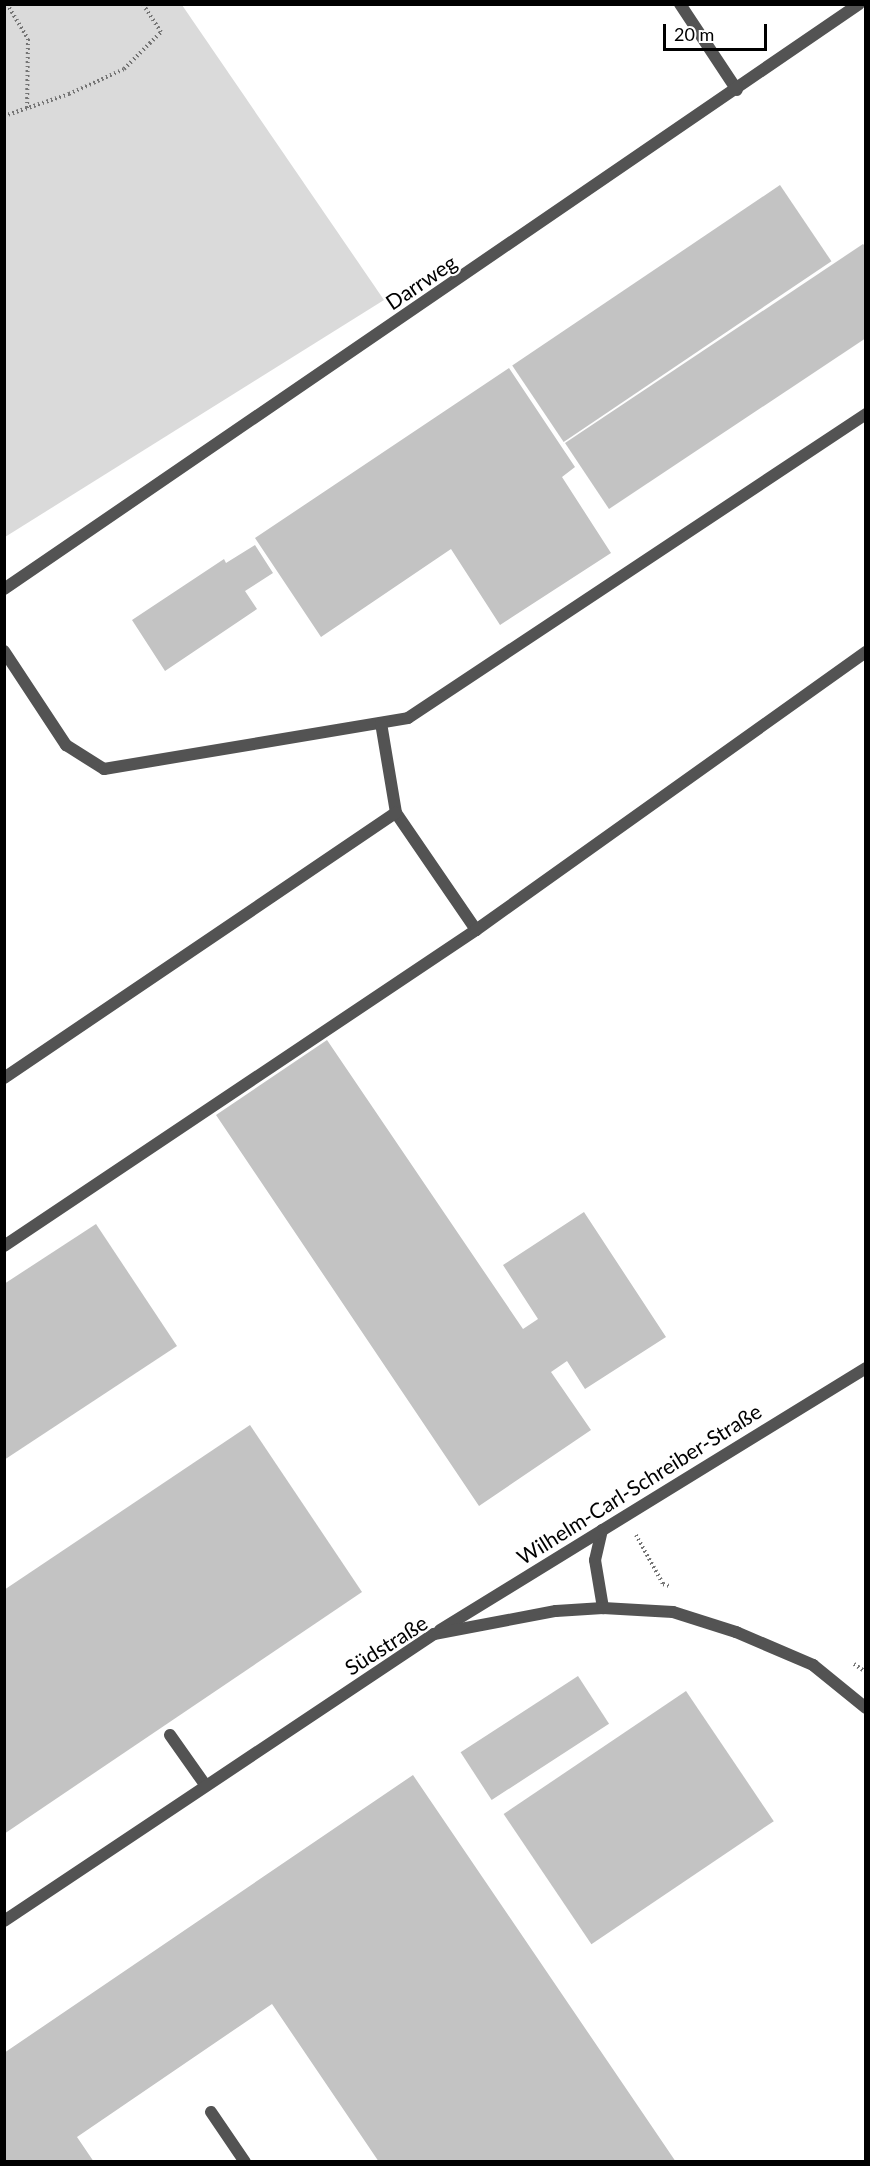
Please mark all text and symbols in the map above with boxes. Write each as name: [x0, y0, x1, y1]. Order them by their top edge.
scale bar: [666, 12, 770, 50]
text: 20 m: [674, 23, 714, 45]
street label: Darrweg: [381, 249, 461, 315]
street label: Wilhelm-Carl-Schreiber-Straße: [512, 1398, 766, 1570]
street label: Südstraße: [340, 1610, 432, 1680]

